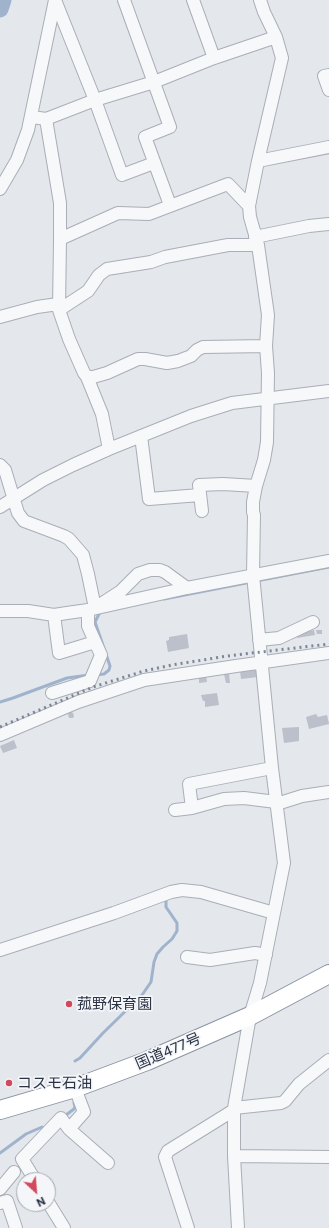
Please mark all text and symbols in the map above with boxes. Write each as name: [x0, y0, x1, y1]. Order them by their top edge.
place label: 菰野保育園: [77, 995, 152, 1013]
marker: 菰野保育園: [64, 999, 74, 1009]
street label: 国道477号: [132, 1029, 204, 1073]
place label: コスモ石油: [17, 1074, 92, 1092]
marker: コスモ石油: [4, 1078, 14, 1088]
north arrow: [16, 1172, 56, 1212]
text: N: [34, 1195, 48, 1210]

